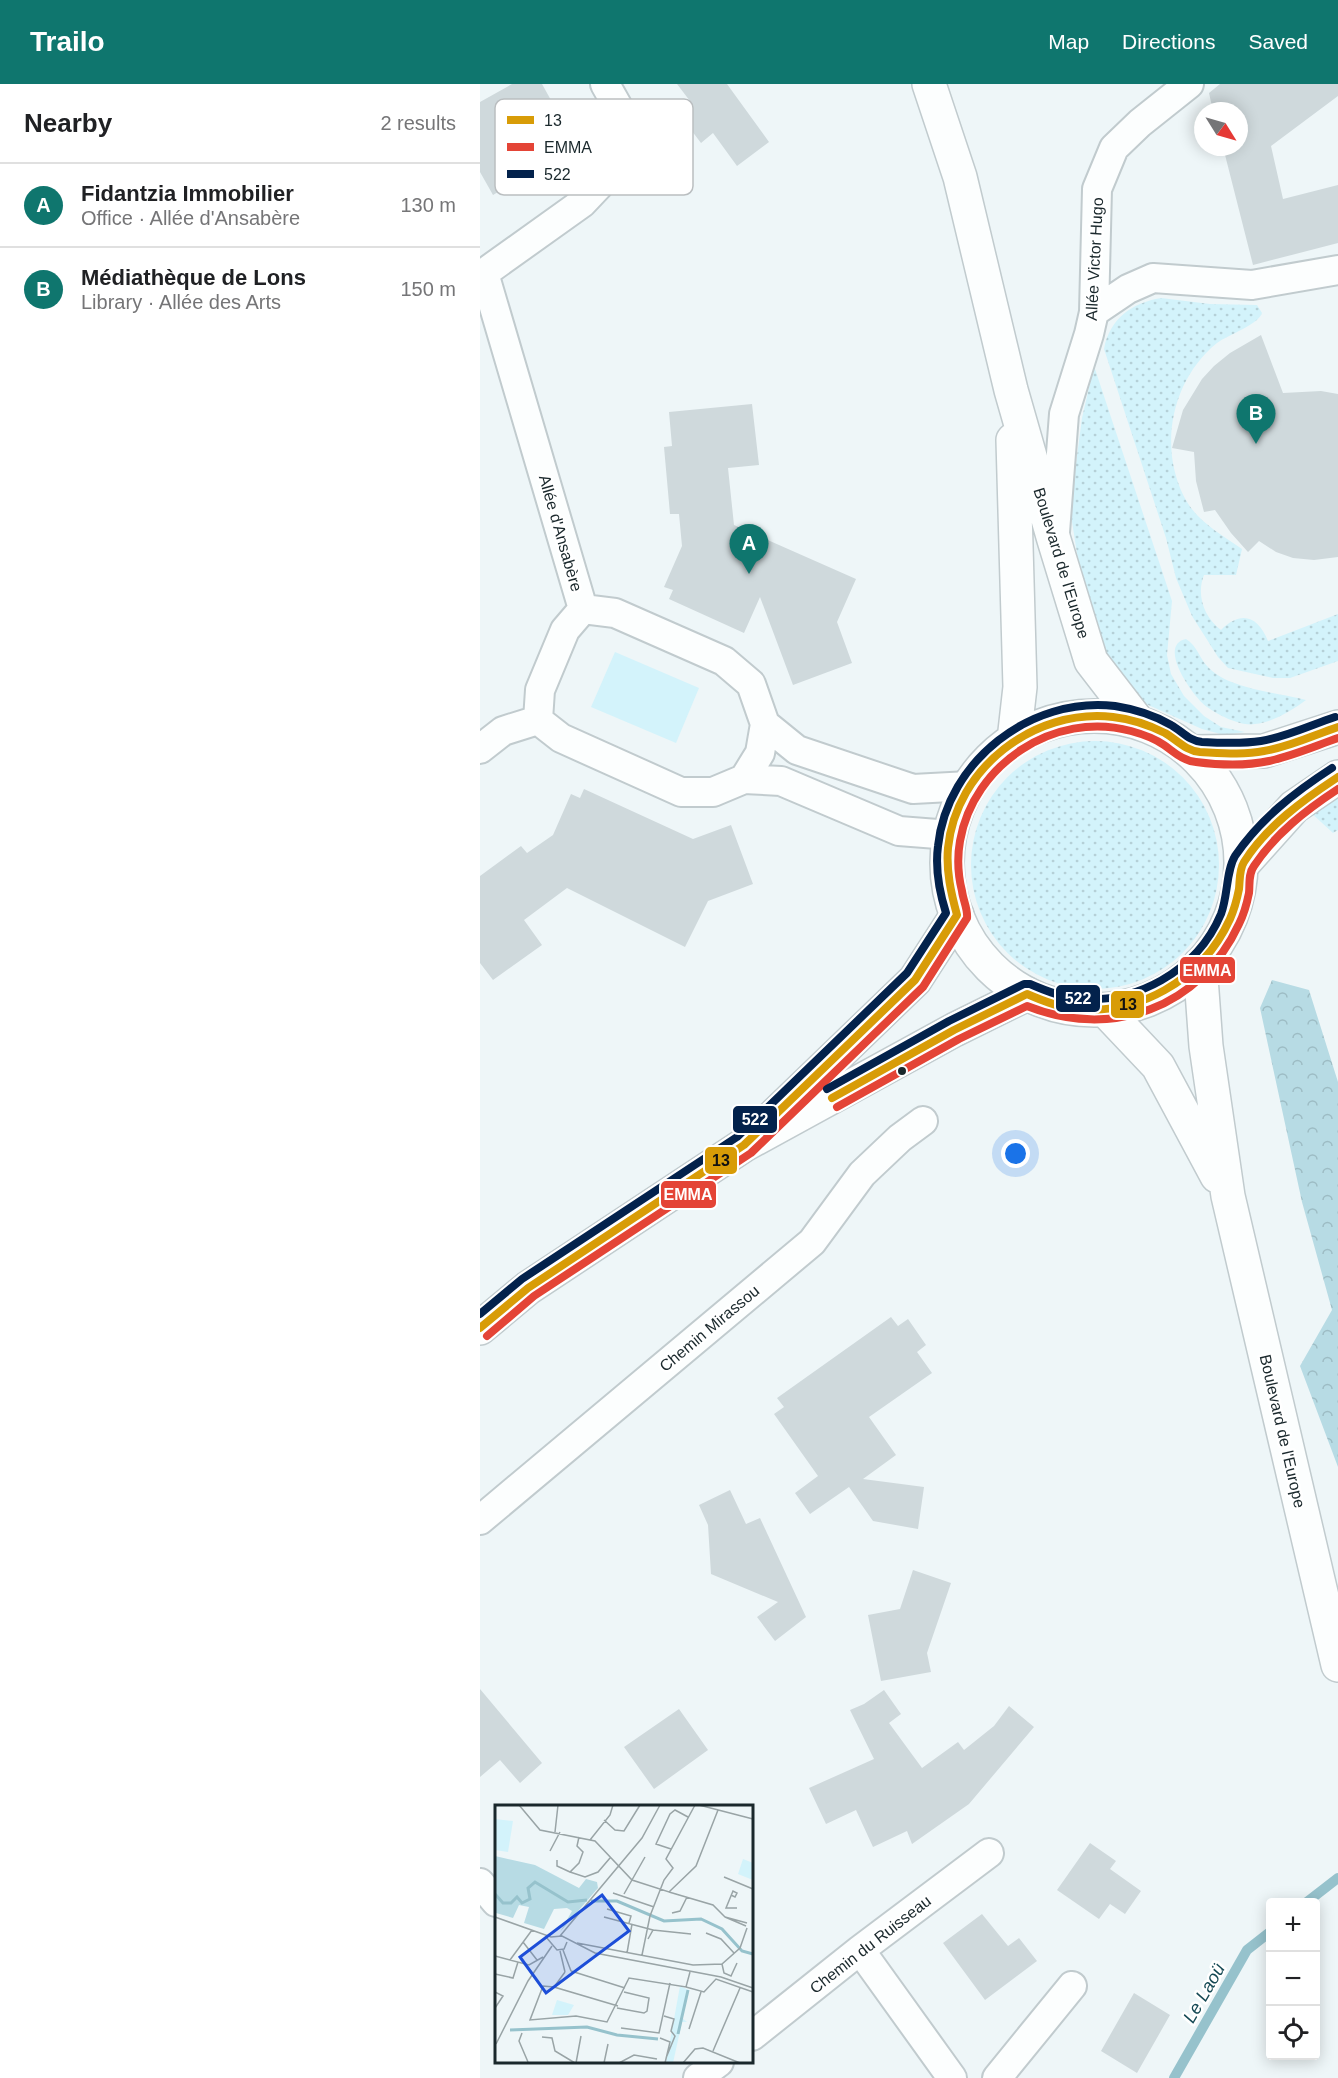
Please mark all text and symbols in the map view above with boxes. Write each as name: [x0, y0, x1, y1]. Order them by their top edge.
text: Trailo: [30, 26, 105, 57]
text: Map: [1048, 30, 1089, 53]
text: Directions: [1122, 30, 1215, 53]
text: Saved: [1248, 30, 1308, 53]
legend: [495, 99, 693, 195]
north arrow: [1194, 102, 1248, 156]
text: Nearby: [24, 108, 112, 138]
text: 2 results: [380, 112, 456, 134]
text: 13: [544, 112, 562, 129]
text: EMMA: [544, 139, 592, 156]
text: 522: [544, 166, 571, 183]
text: Fidantzia Immobilier: [81, 181, 294, 206]
text: A: [36, 194, 51, 216]
text: 130 m: [400, 194, 456, 216]
street label: Allée Victor Hugo: [1083, 197, 1106, 321]
text: Office · Allée d'Ansabère: [81, 207, 300, 229]
text: Médiathèque de Lons: [81, 265, 306, 290]
text: B: [36, 278, 51, 300]
text: 150 m: [400, 278, 456, 300]
text: Library · Allée des Arts: [81, 291, 281, 313]
pin: B: [1236, 394, 1276, 444]
street label: Allée d'Ansabère: [536, 473, 585, 593]
street label: Boulevard de l'Europe: [1030, 486, 1093, 641]
pin: A: [730, 524, 768, 574]
line badge: EMMA: [1179, 956, 1236, 984]
text: EMMA: [1183, 962, 1232, 979]
line badge: 522: [1055, 984, 1101, 1013]
text: 522: [1065, 990, 1091, 1007]
line badge: 13: [1110, 990, 1145, 1019]
text: 13: [1119, 996, 1137, 1013]
unlabelled marker: [896, 1065, 908, 1077]
line badge: 522: [732, 1105, 778, 1134]
text: 522: [742, 1111, 768, 1128]
your location: [1001, 1139, 1030, 1168]
line badge: 13: [704, 1146, 738, 1175]
text: 13: [712, 1152, 730, 1169]
line badge: EMMA: [660, 1180, 717, 1209]
text: EMMA: [664, 1186, 713, 1203]
street label: Chemin Mirassou: [656, 1282, 762, 1375]
street label: Boulevard de l'Europe: [1257, 1353, 1308, 1510]
inset map: [495, 1805, 753, 2063]
street label: Chemin du Ruisseau: [807, 1892, 934, 1997]
map controls: [1266, 1898, 1320, 2060]
button: +: [1266, 1898, 1320, 1952]
button: −: [1266, 1952, 1320, 2006]
water label: Le Laoü: [1179, 1960, 1229, 2026]
button: locate: [1266, 2006, 1320, 2060]

